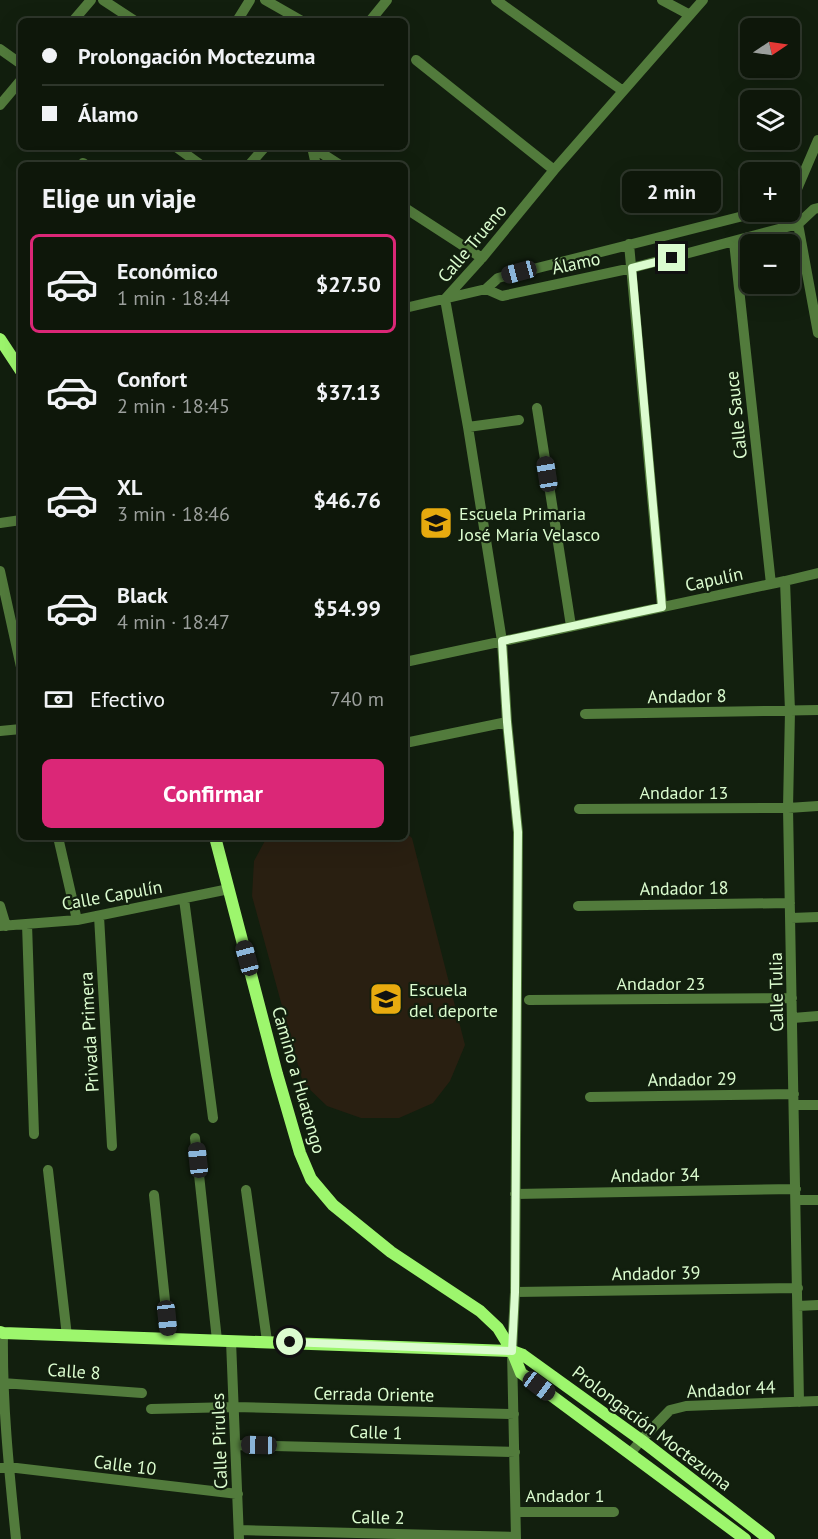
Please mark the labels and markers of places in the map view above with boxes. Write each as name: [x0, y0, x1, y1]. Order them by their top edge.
place label: Escuela Primaria José María Velasco: [458, 502, 600, 546]
school or university icon: Escuela Primaria José María Velasco: [418, 505, 454, 541]
place label: Escuela del deporte: [409, 978, 498, 1022]
school or university icon: Escuela del deporte: [368, 981, 404, 1017]

